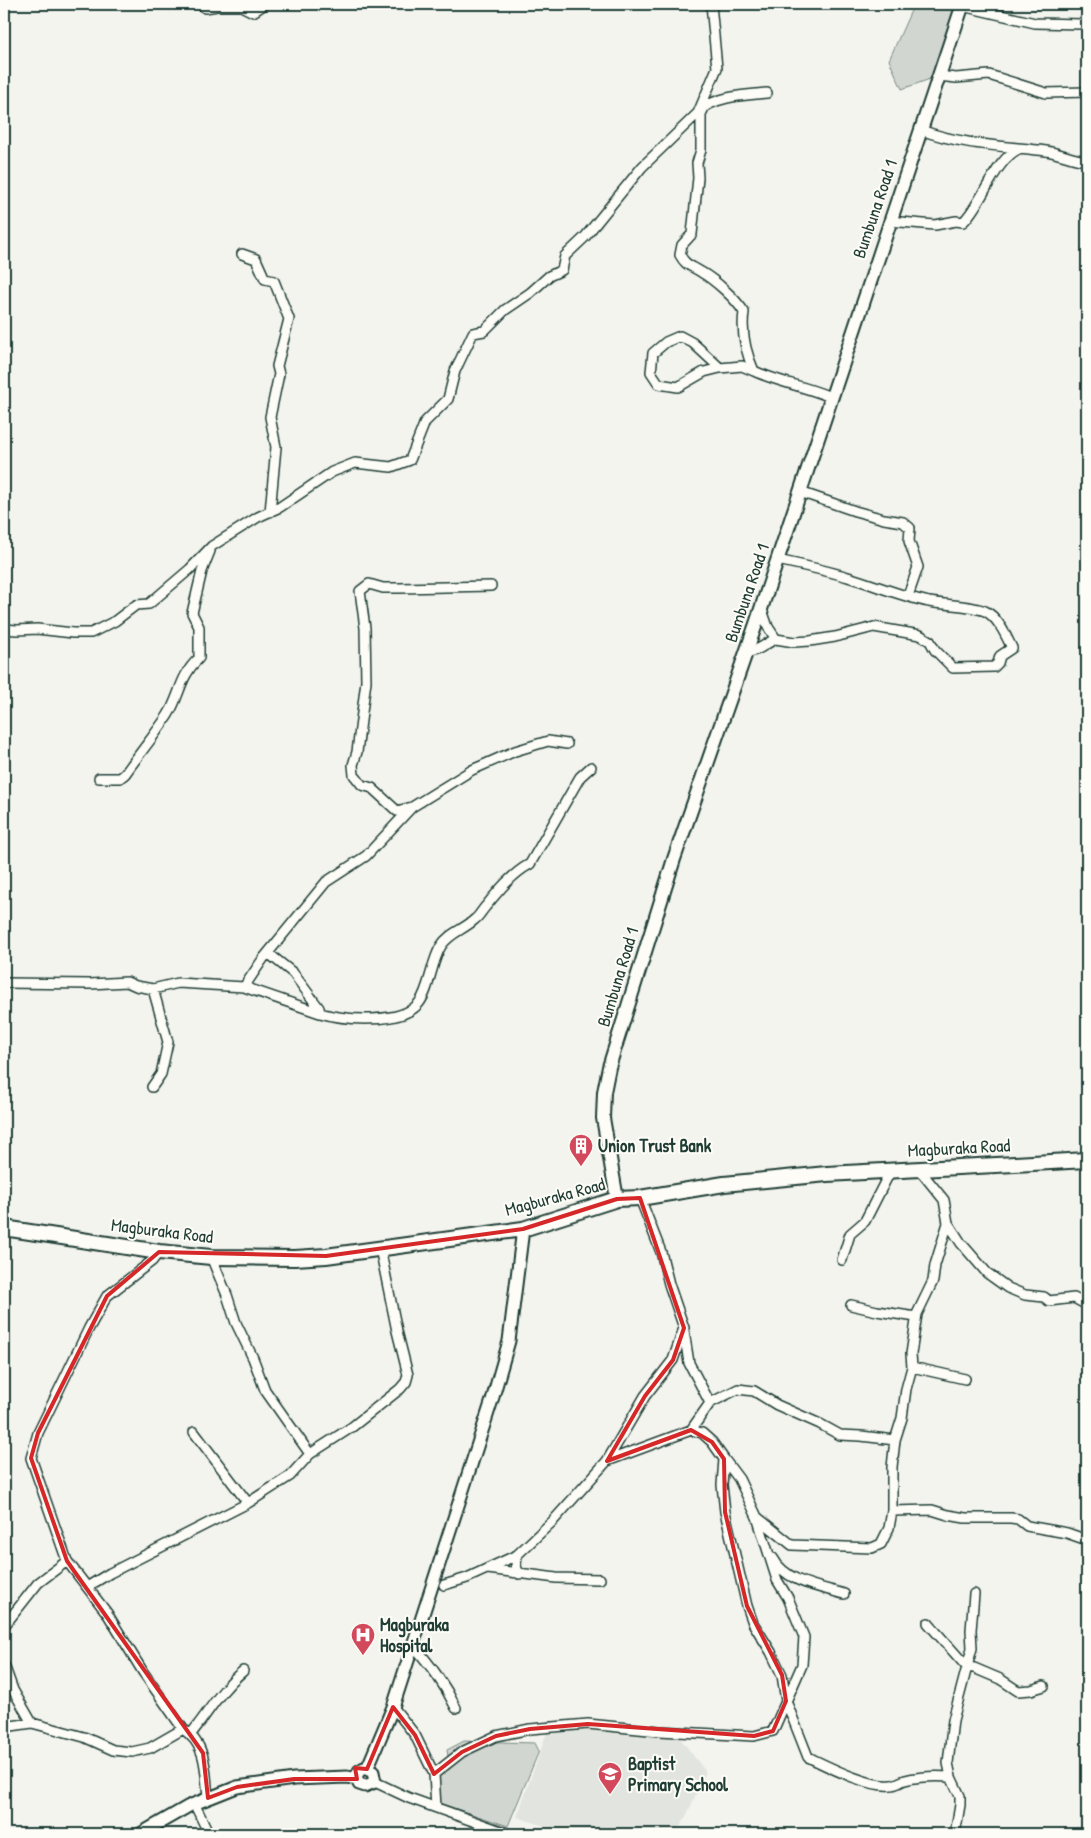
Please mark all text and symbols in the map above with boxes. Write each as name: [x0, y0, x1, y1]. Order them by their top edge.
street label: Bumbuna Road 1: [846, 156, 903, 261]
street label: Bumbuna Road 1: [718, 540, 775, 645]
street label: Bumbuna Road 1: [591, 924, 644, 1030]
street label: Magburaka Road: [907, 1132, 1011, 1163]
building icon: Union Trust Bank: [568, 1133, 594, 1167]
place label: Union Trust Bank: [598, 1133, 712, 1158]
street label: Magburaka Road: [502, 1171, 608, 1222]
street label: Magburaka Road: [110, 1212, 214, 1249]
place label: Magburaka Hospital: [380, 1612, 450, 1659]
hospital icon: Magburaka Hospital: [350, 1622, 376, 1656]
place label: Baptist Primary School: [628, 1751, 729, 1798]
school or university icon: Baptist Primary School: [597, 1761, 623, 1795]

